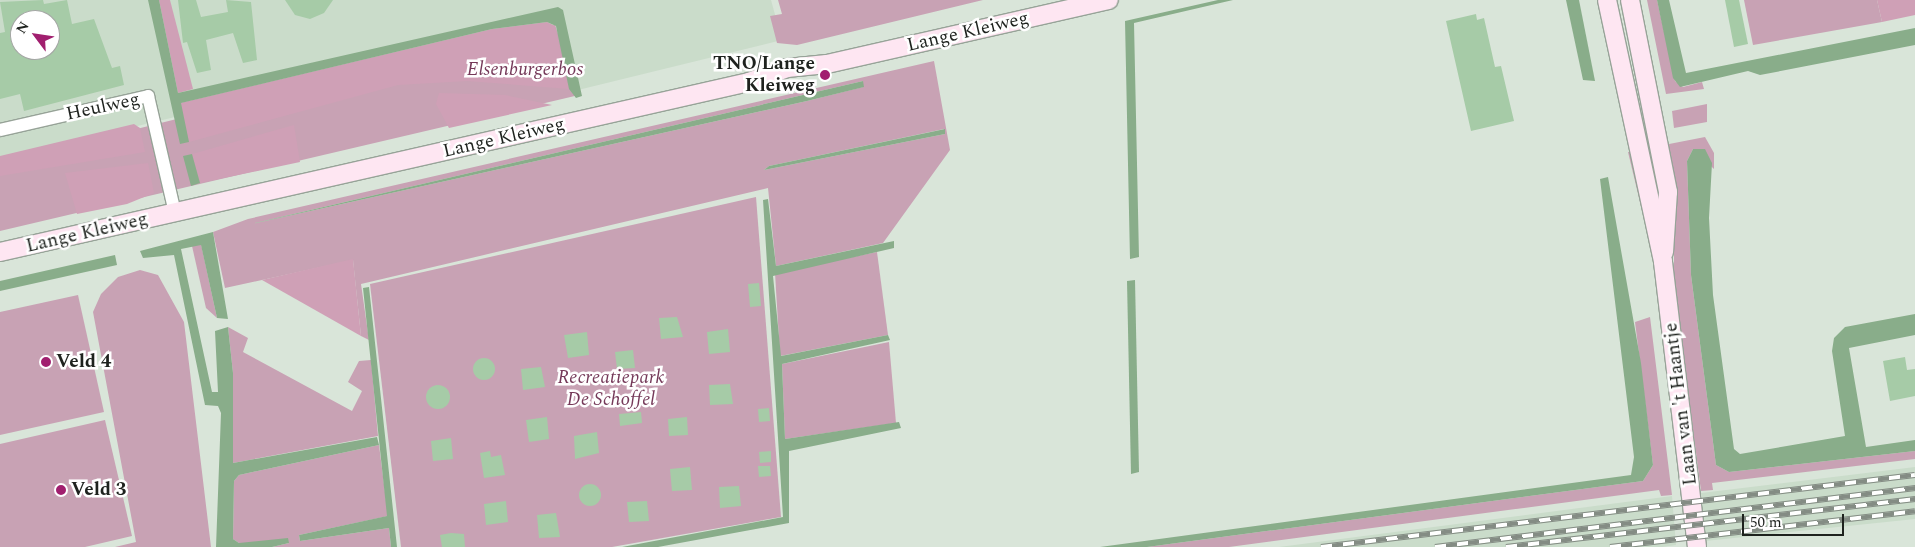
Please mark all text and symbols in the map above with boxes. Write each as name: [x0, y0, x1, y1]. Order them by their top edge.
street label: Lange Kleiweg: [905, 7, 1031, 57]
north arrow: [10, 10, 60, 60]
text: N: [11, 17, 35, 38]
place label: TNO/Lange Kleiweg: [713, 53, 815, 97]
park label: Elsenburgerbos: [467, 59, 583, 81]
marker: TNO/Lange Kleiweg: [819, 69, 831, 81]
street label: Heulweg: [64, 88, 142, 126]
street label: Lange Kleiweg: [441, 113, 567, 163]
street label: Lange Kleiweg: [24, 208, 150, 258]
street label: Laan van 't Haantje: [1660, 321, 1702, 487]
place label: Veld 4: [56, 351, 111, 373]
marker: Veld 4: [40, 356, 52, 368]
park label: Recreatiepark De Schoffel: [558, 367, 664, 411]
place label: Veld 3: [71, 479, 126, 501]
marker: Veld 3: [55, 484, 67, 496]
scale bar: [1745, 504, 1848, 536]
text: 50 m: [1750, 511, 1782, 534]

